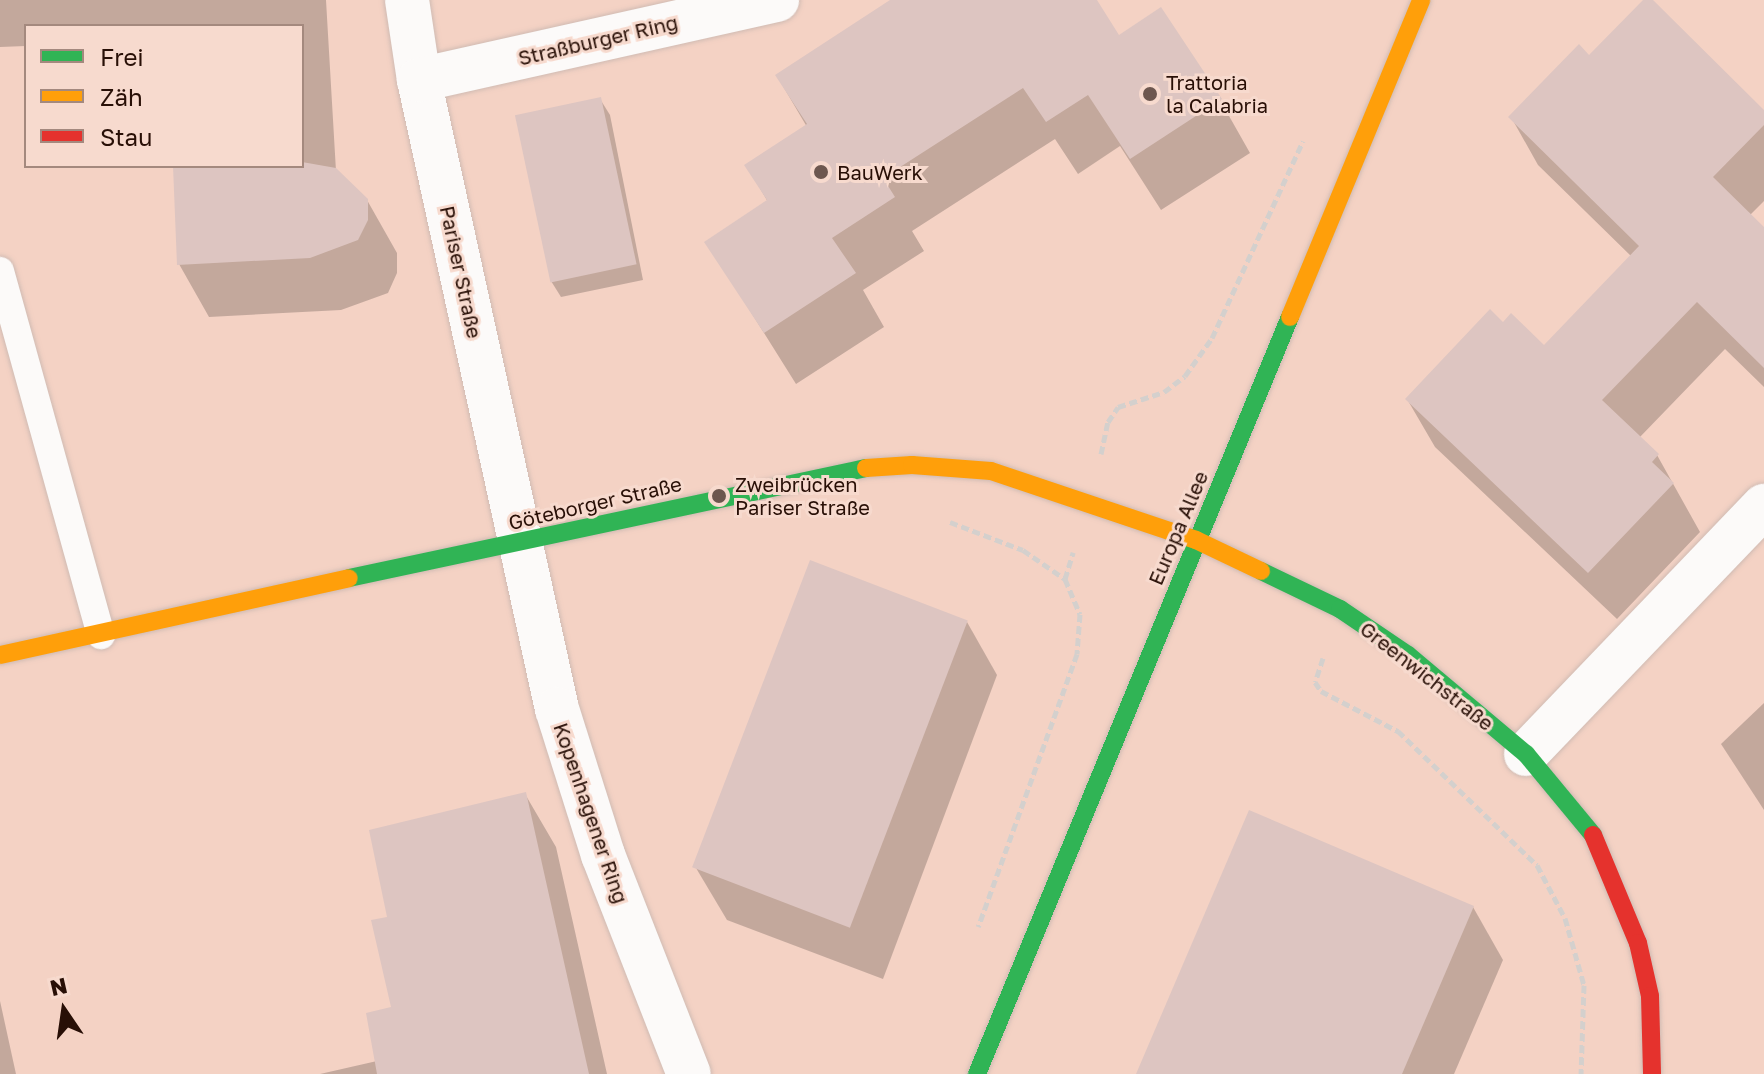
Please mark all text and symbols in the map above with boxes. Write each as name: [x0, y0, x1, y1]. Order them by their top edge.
street label: Straßburger Ring: [516, 10, 680, 70]
legend: [24, 24, 304, 168]
text: Frei: [100, 42, 144, 71]
place label: Trattoria la Calabria: [1166, 70, 1268, 117]
text: Zäh: [100, 82, 143, 111]
marker: Trattoria la Calabria: [1141, 85, 1159, 103]
text: Stau: [100, 122, 153, 151]
place label: BauWerk: [837, 160, 923, 184]
marker: BauWerk: [812, 163, 830, 181]
street label: Pariser Straße: [435, 204, 487, 340]
street label: Europa Allee: [1143, 467, 1213, 589]
street label: Göteborger Straße: [506, 471, 684, 535]
place label: Zweibrücken Pariser Straße: [735, 472, 870, 519]
marker: Zweibrücken Pariser Straße: [710, 487, 728, 505]
street label: Greenwichstraße: [1356, 617, 1498, 735]
street label: Kopenhagener Ring: [549, 720, 633, 906]
north arrow: [24, 970, 104, 1050]
text: N: [47, 971, 70, 1001]

